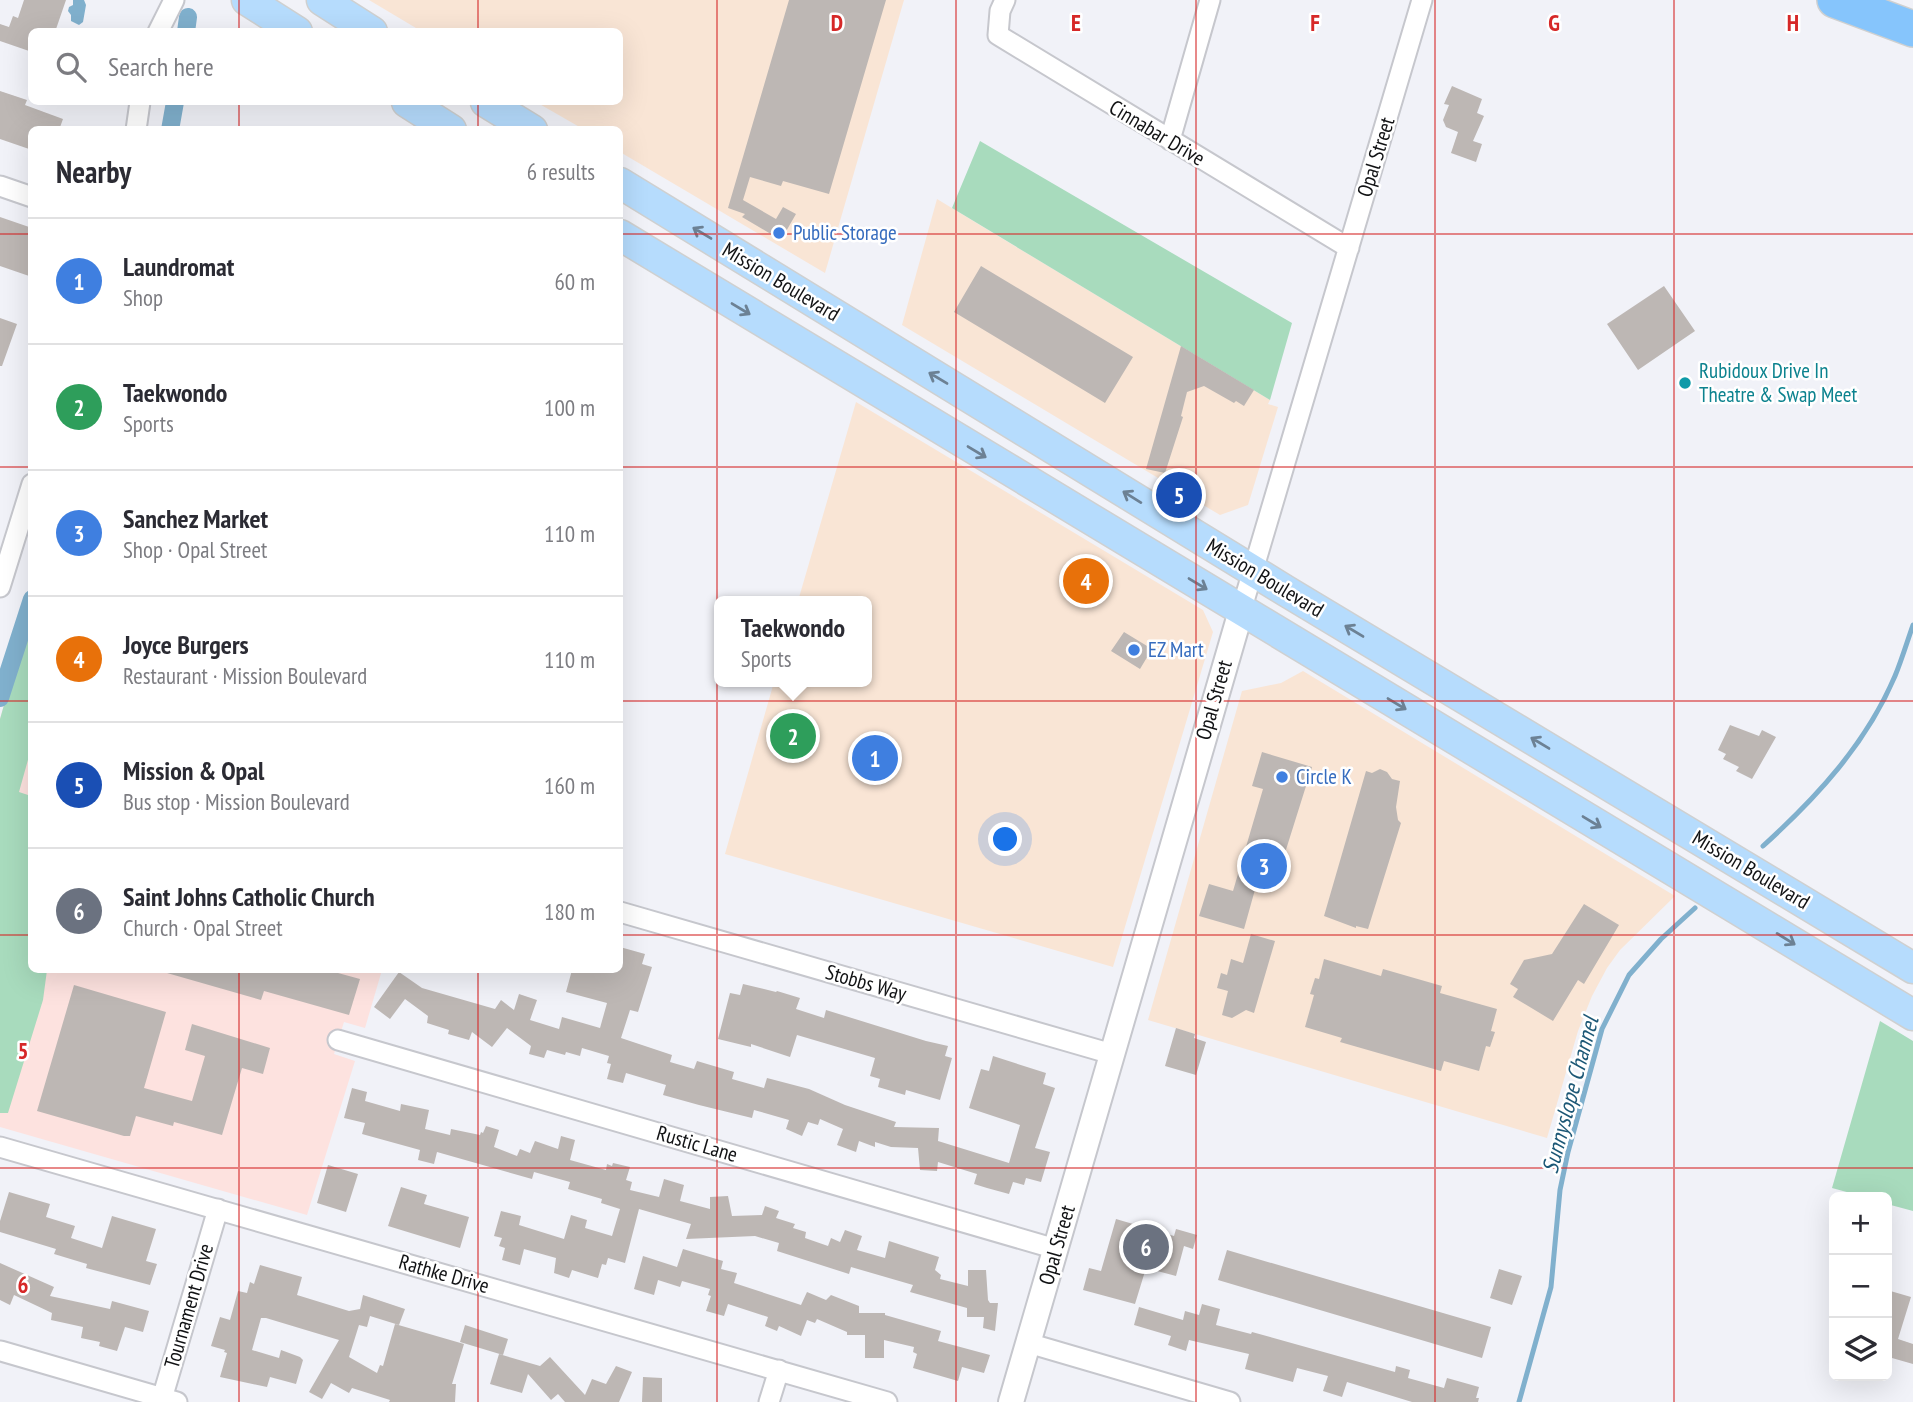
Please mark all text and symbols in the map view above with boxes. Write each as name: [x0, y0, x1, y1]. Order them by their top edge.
text: D: [831, 8, 843, 37]
text: E: [1071, 8, 1081, 37]
text: F: [1310, 8, 1320, 37]
text: G: [1548, 8, 1560, 37]
text: H: [1787, 8, 1799, 37]
search box: [28, 28, 623, 105]
icon: search: [52, 48, 90, 86]
text: Search here: [108, 50, 214, 83]
street label: Cinnabar Drive: [1104, 93, 1210, 172]
street label: Opal Street: [1351, 114, 1400, 200]
text: Nearby: [56, 152, 131, 191]
text: 6 results: [527, 157, 595, 186]
place label: Public Storage: [793, 219, 897, 246]
marker: Public Storage: [771, 225, 787, 241]
one-way arrow: [692, 226, 712, 240]
street label: Mission Boulevard: [718, 236, 845, 327]
text: Laundromat: [123, 250, 234, 283]
text: 1: [74, 267, 85, 296]
text: 60 m: [554, 267, 595, 296]
text: Shop: [123, 283, 163, 312]
one-way arrow: [730, 302, 750, 316]
place label: Rubidoux Drive In Theatre & Swap Meet: [1699, 357, 1858, 408]
one-way arrow: [928, 370, 948, 384]
marker: Rubidoux Drive In Theatre & Swap Meet: [1677, 375, 1693, 391]
text: Taekwondo: [123, 376, 227, 409]
text: 2: [74, 393, 85, 422]
text: 100 m: [544, 393, 595, 422]
text: Sports: [123, 409, 174, 438]
one-way arrow: [967, 446, 987, 460]
pin: 5: [1156, 469, 1202, 521]
one-way arrow: [1122, 489, 1142, 503]
text: Sanchez Market: [123, 502, 268, 535]
text: 3: [74, 519, 85, 548]
text: 110 m: [544, 519, 595, 548]
street label: Mission Boulevard: [1202, 532, 1329, 623]
text: Shop · Opal Street: [123, 535, 267, 564]
pin: 4: [1063, 555, 1109, 607]
one-way arrow: [1187, 577, 1207, 591]
popup: [714, 596, 872, 687]
text: Taekwondo: [741, 611, 845, 644]
one-way arrow: [1344, 624, 1364, 638]
text: Joyce Burgers: [123, 628, 249, 661]
place label: EZ Mart: [1148, 636, 1204, 663]
marker: EZ Mart: [1126, 642, 1142, 658]
text: Sports: [741, 644, 792, 673]
text: 4: [74, 645, 85, 674]
text: 110 m: [544, 645, 595, 674]
street label: Opal Street: [1189, 657, 1238, 743]
text: Restaurant · Mission Boulevard: [123, 661, 367, 690]
one-way arrow: [1387, 697, 1407, 711]
pin: 2: [770, 710, 816, 762]
pin: 1: [852, 732, 898, 784]
one-way arrow: [1531, 735, 1551, 749]
text: Mission & Opal: [123, 754, 264, 787]
place label: Circle K: [1296, 763, 1352, 790]
marker: Circle K: [1274, 769, 1290, 785]
text: 5: [74, 771, 85, 800]
text: 160 m: [544, 771, 595, 800]
text: Bus stop · Mission Boulevard: [123, 787, 350, 816]
one-way arrow: [1581, 815, 1601, 829]
your location: [988, 822, 1022, 856]
street label: Mission Boulevard: [1688, 824, 1815, 915]
pin: 3: [1241, 840, 1287, 892]
text: Saint Johns Catholic Church: [123, 880, 375, 913]
text: 6: [74, 897, 85, 926]
text: 180 m: [544, 897, 595, 926]
text: Church · Opal Street: [123, 913, 283, 942]
one-way arrow: [1776, 933, 1796, 947]
street label: Stobbs Way: [823, 958, 910, 1007]
water label: Sunnyslope Channel: [1535, 1011, 1605, 1176]
text: 5: [18, 1036, 29, 1065]
street label: Rustic Lane: [654, 1119, 741, 1168]
map controls: [1829, 1192, 1892, 1381]
button: +: [1829, 1192, 1892, 1255]
street label: Opal Street: [1032, 1202, 1081, 1288]
pin: 6: [1123, 1221, 1169, 1273]
street label: Tournament Drive: [158, 1240, 219, 1371]
street label: Rathke Drive: [396, 1248, 492, 1299]
button: −: [1829, 1255, 1892, 1318]
text: 6: [18, 1270, 29, 1299]
button: layers: [1829, 1318, 1892, 1381]

